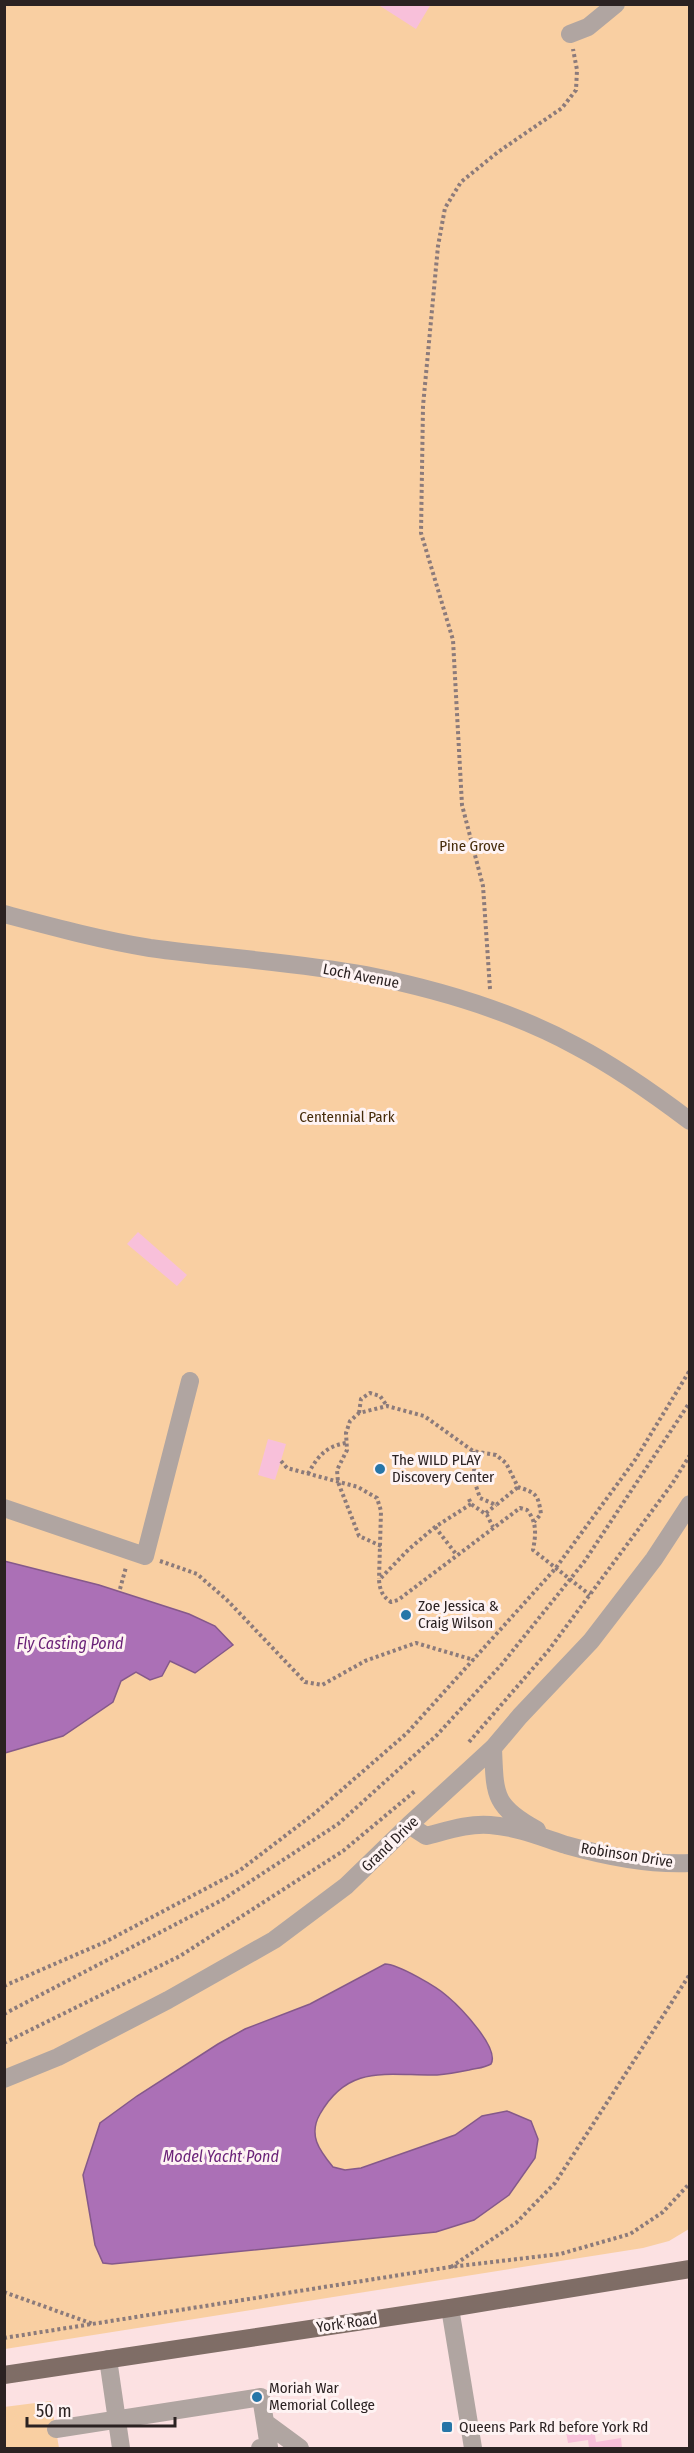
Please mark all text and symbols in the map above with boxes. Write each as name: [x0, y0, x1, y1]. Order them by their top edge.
park label: Pine Grove: [439, 837, 505, 855]
street label: Loch Avenue: [321, 960, 401, 992]
park label: Centennial Park: [299, 1108, 395, 1126]
place label: The WILD PLAY Discovery Center: [392, 1451, 495, 1486]
marker: The WILD PLAY Discovery Center: [373, 1462, 387, 1476]
place label: Zoe Jessica & Craig Wilson: [418, 1597, 499, 1632]
marker: Zoe Jessica & Craig Wilson: [399, 1608, 413, 1622]
water label: Fly Casting Pond: [16, 1634, 124, 1653]
street label: Grand Drive: [358, 1813, 422, 1875]
street label: Robinson Drive: [580, 1839, 674, 1871]
water label: Model Yacht Pond: [163, 2147, 279, 2166]
street label: York Road: [315, 2310, 379, 2336]
place label: Moriah War Memorial College: [269, 2379, 375, 2414]
scale bar: [27, 2390, 176, 2428]
marker: Moriah War Memorial College: [250, 2390, 264, 2404]
text: 50 m: [36, 2400, 72, 2422]
place label: Queens Park Rd before York Rd: [459, 2418, 648, 2436]
marker: Queens Park Rd before York Rd: [440, 2420, 454, 2434]

